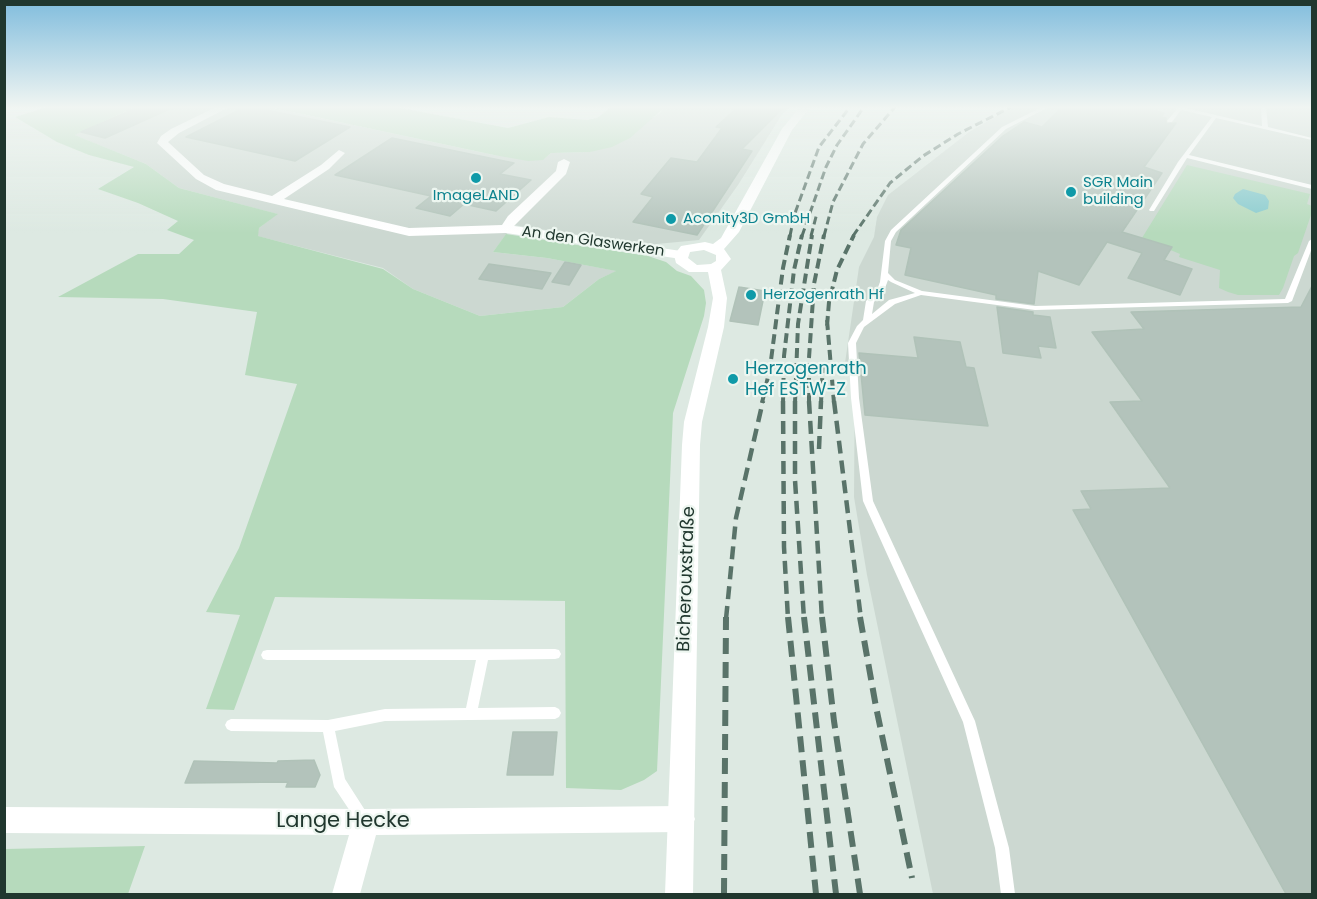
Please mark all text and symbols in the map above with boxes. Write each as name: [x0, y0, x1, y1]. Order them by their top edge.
marker: ImageLAND: [469, 171, 483, 185]
place label: SGR Main building: [1083, 174, 1153, 209]
marker: SGR Main building: [1064, 185, 1078, 199]
place label: ImageLAND: [433, 187, 519, 205]
place label: Aconity3D GmbH: [683, 210, 810, 228]
marker: Aconity3D GmbH: [664, 212, 678, 226]
street label: An den Glaswerken: [520, 223, 666, 261]
place label: Herzogenrath Hf: [763, 286, 884, 304]
marker: Herzogenrath Hf: [744, 288, 758, 302]
place label: Herzogenrath Hef ESTW-Z: [745, 358, 867, 400]
marker: Herzogenrath Hef ESTW-Z: [726, 372, 740, 386]
street label: Bicherouxstraße: [674, 506, 700, 652]
street label: Lange Hecke: [276, 809, 410, 835]

